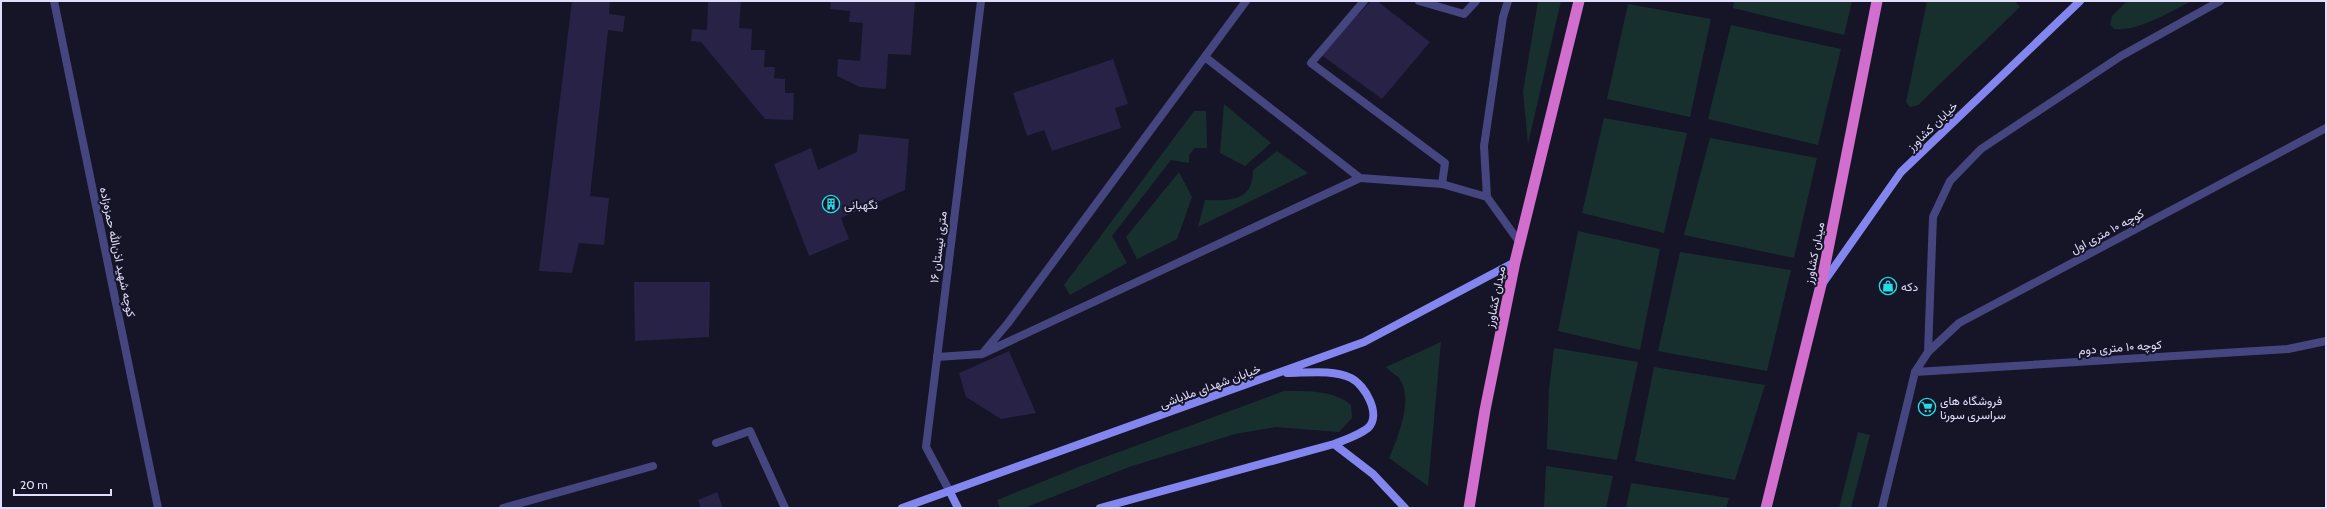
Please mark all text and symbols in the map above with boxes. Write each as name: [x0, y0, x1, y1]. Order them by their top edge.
street label: خیابان کشاورز: [1903, 98, 1961, 155]
street label: کوچه شهید اذن‌الله حمزه‌زاده: [96, 186, 139, 319]
building icon: نگهبانی: [821, 194, 841, 214]
place label: نگهبانی: [844, 197, 878, 213]
street label: کوچه ۱۰ متری اول: [2068, 205, 2147, 258]
street label: ۱۶ متری نیستان: [926, 210, 951, 284]
street label: میدان کشاورز: [1800, 221, 1828, 286]
street label: میدان کشاورز: [1481, 265, 1509, 330]
shop icon: دکه: [1878, 276, 1898, 296]
place label: دکه: [1901, 279, 1918, 294]
street label: کوچه ۱۰ متری دوم: [2078, 337, 2162, 358]
street label: خیابان شهدای ملاباشی: [1157, 361, 1263, 412]
place label: فروشگاه های سراسری سورنا: [1940, 393, 2006, 423]
supermarket icon: فروشگاه های سراسری سورنا: [1917, 397, 1937, 417]
scale bar: [14, 471, 111, 497]
text: 20 m: [20, 477, 48, 492]

